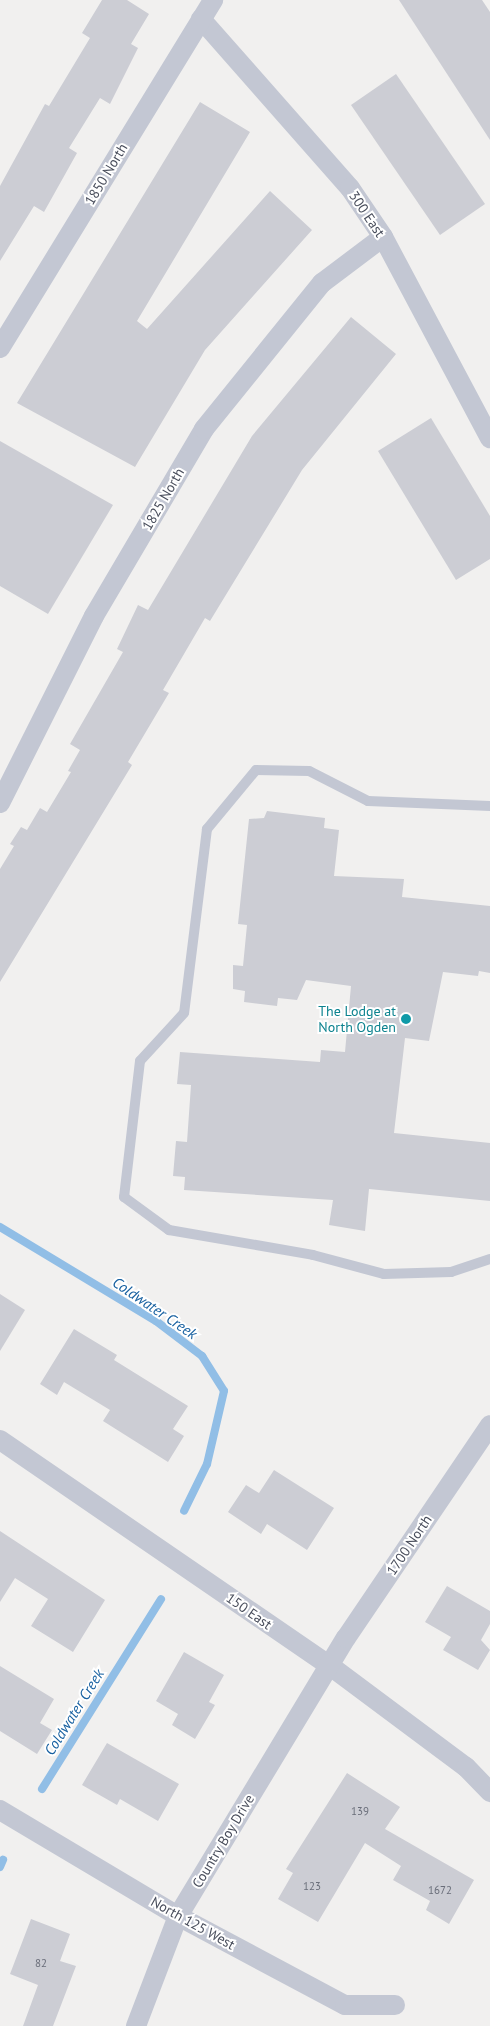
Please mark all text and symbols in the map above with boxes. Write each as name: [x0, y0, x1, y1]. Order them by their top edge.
street label: 1850 North: [81, 140, 131, 208]
street label: 300 East: [346, 188, 388, 240]
street label: 1825 North: [139, 465, 187, 533]
place label: The Lodge at North Ogden: [318, 1003, 396, 1036]
marker: The Lodge at North Ogden: [400, 1013, 412, 1025]
water label: Coldwater Creek: [109, 1273, 201, 1343]
street label: 1700 North: [383, 1512, 435, 1578]
street label: 150 East: [223, 1589, 275, 1633]
water label: Coldwater Creek: [40, 1666, 108, 1758]
street label: Country Boy Drive: [188, 1791, 258, 1891]
house number: 139: [351, 1804, 369, 1818]
house number: 123: [303, 1879, 321, 1893]
house number: 1672: [428, 1883, 452, 1897]
street label: North 125 West: [148, 1893, 238, 1953]
house number: 82: [35, 1956, 47, 1970]

